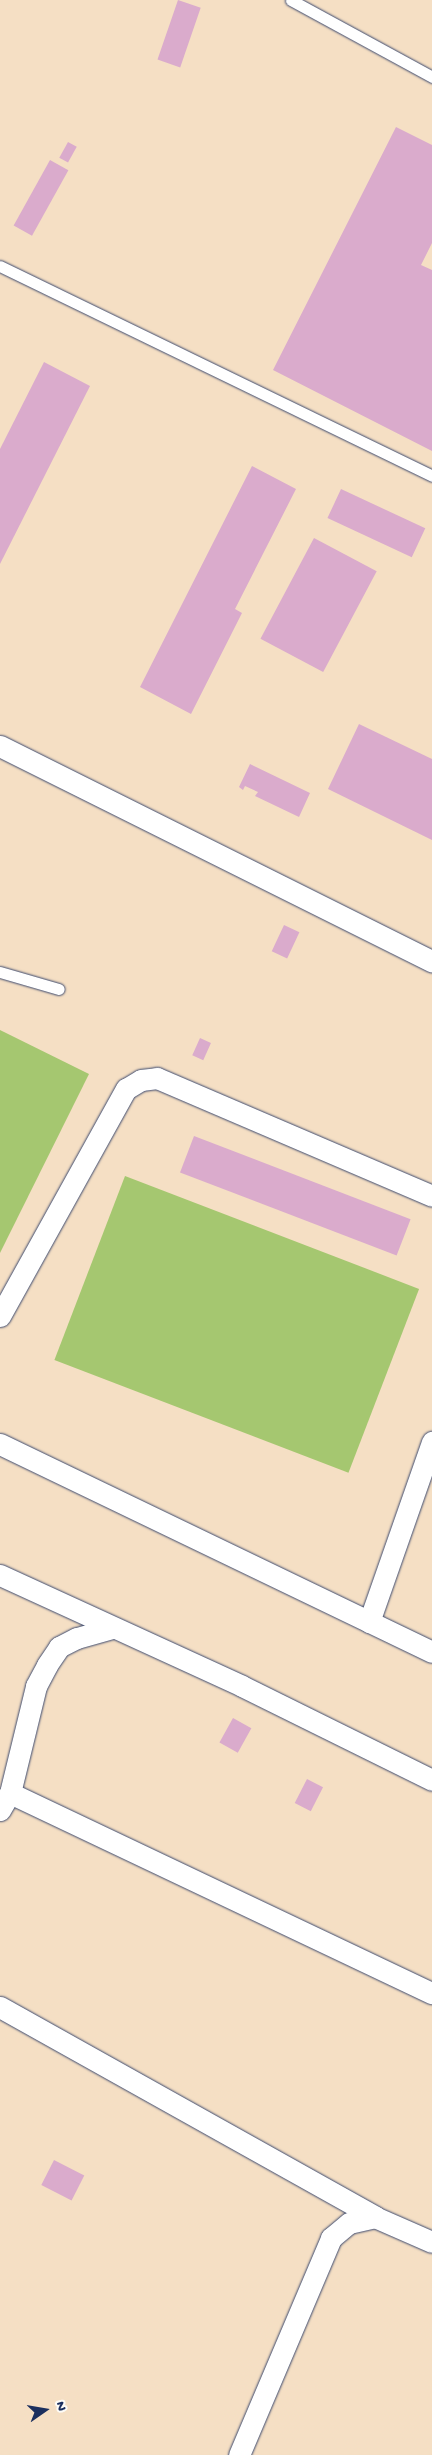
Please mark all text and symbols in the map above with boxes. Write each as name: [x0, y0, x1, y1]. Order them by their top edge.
north arrow: [20, 2385, 70, 2435]
text: N: [51, 2400, 69, 2413]

